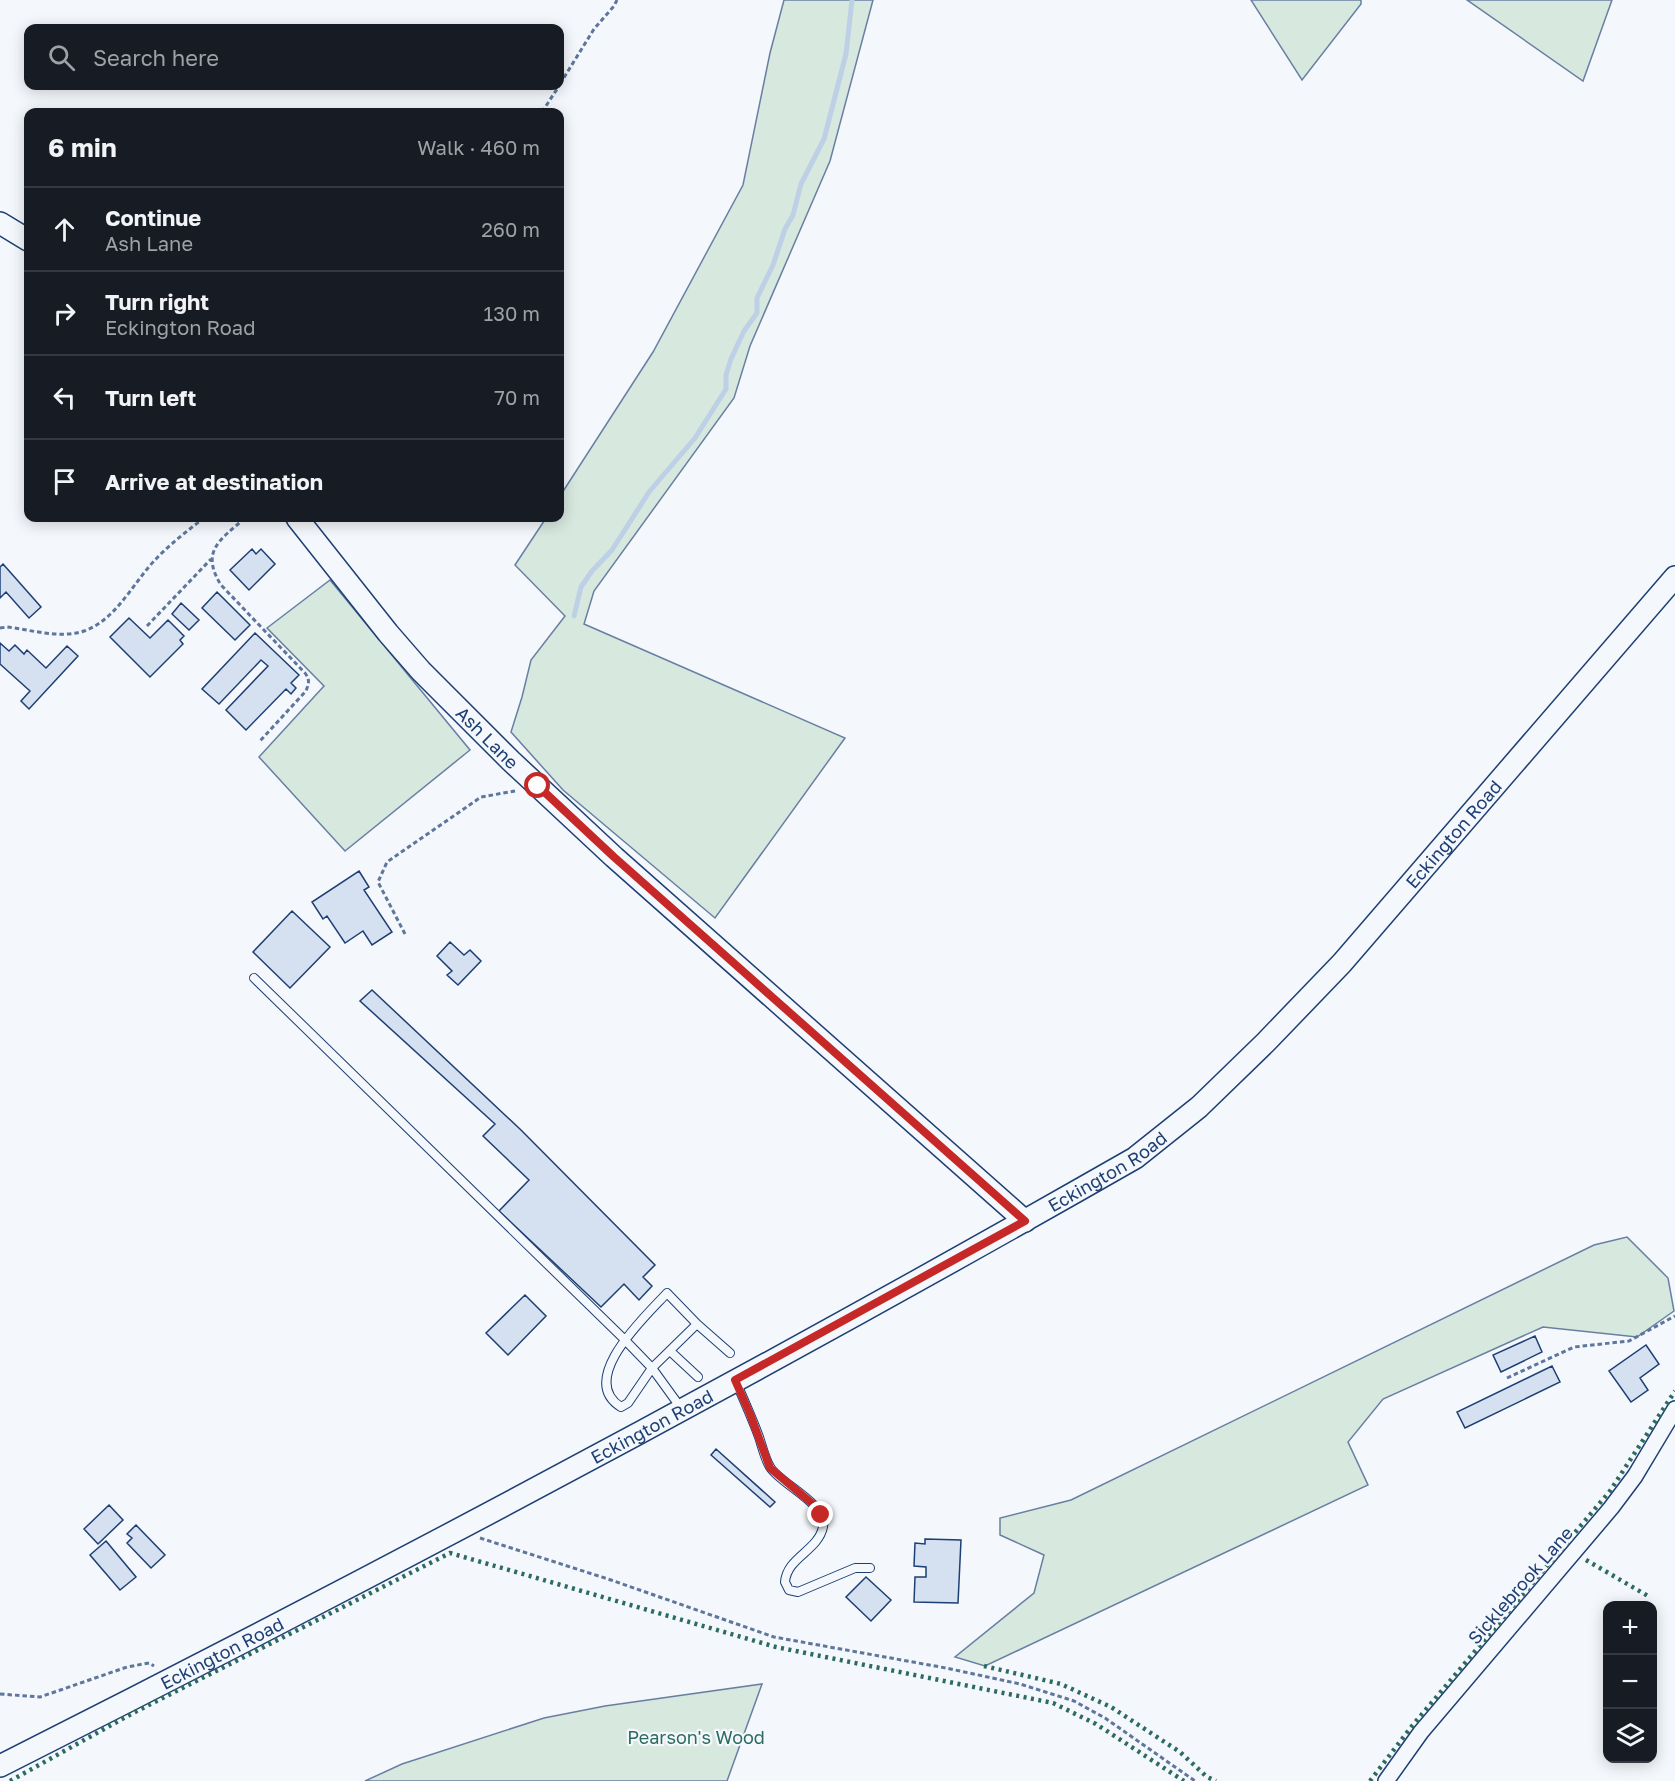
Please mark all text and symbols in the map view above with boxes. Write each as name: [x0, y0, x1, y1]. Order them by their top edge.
search box: [24, 24, 564, 90]
icon: search: [45, 41, 78, 74]
text: Search here: [93, 44, 219, 71]
text: 6 min: [48, 132, 117, 163]
text: Walk · 460 m: [417, 135, 540, 159]
text: Continue: [105, 204, 201, 231]
icon: ahead: [48, 213, 81, 246]
text: 260 m: [481, 217, 540, 241]
text: Ash Lane: [105, 231, 193, 255]
text: Turn right: [105, 288, 209, 315]
icon: right: [48, 297, 81, 330]
text: 130 m: [484, 301, 540, 325]
text: Eckington Road: [105, 315, 255, 339]
icon: left: [48, 381, 81, 414]
text: Turn left: [105, 384, 196, 411]
text: 70 m: [494, 385, 540, 409]
icon: arrive: [48, 465, 81, 498]
text: Arrive at destination: [105, 468, 323, 495]
street label: Ash Lane: [452, 702, 523, 773]
route start: [524, 772, 550, 798]
street label: Eckington Road: [1401, 775, 1506, 892]
street label: Eckington Road: [1044, 1126, 1171, 1216]
street label: Eckington Road: [587, 1384, 717, 1468]
route end: [807, 1501, 833, 1527]
street label: Sicklebrook Lane: [1463, 1522, 1577, 1648]
map controls: [1603, 1601, 1657, 1763]
button: +: [1603, 1601, 1657, 1655]
street label: Eckington Road: [157, 1612, 287, 1694]
button: −: [1603, 1655, 1657, 1709]
button: layers: [1603, 1709, 1657, 1763]
park label: Pearson's Wood: [627, 1726, 765, 1748]

